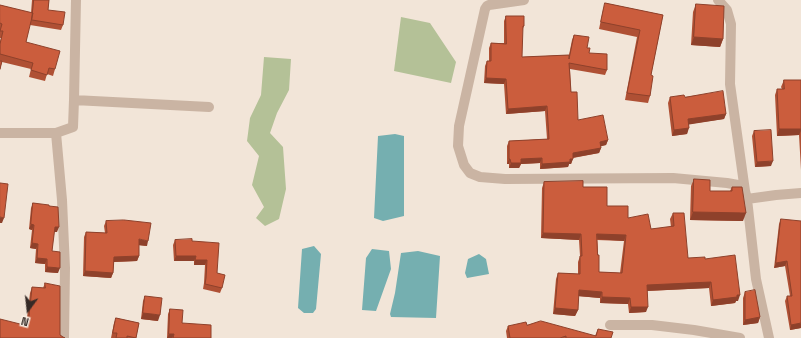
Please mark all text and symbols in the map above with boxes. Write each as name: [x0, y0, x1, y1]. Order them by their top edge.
north arrow: [8, 290, 48, 330]
text: N: [20, 314, 30, 329]

